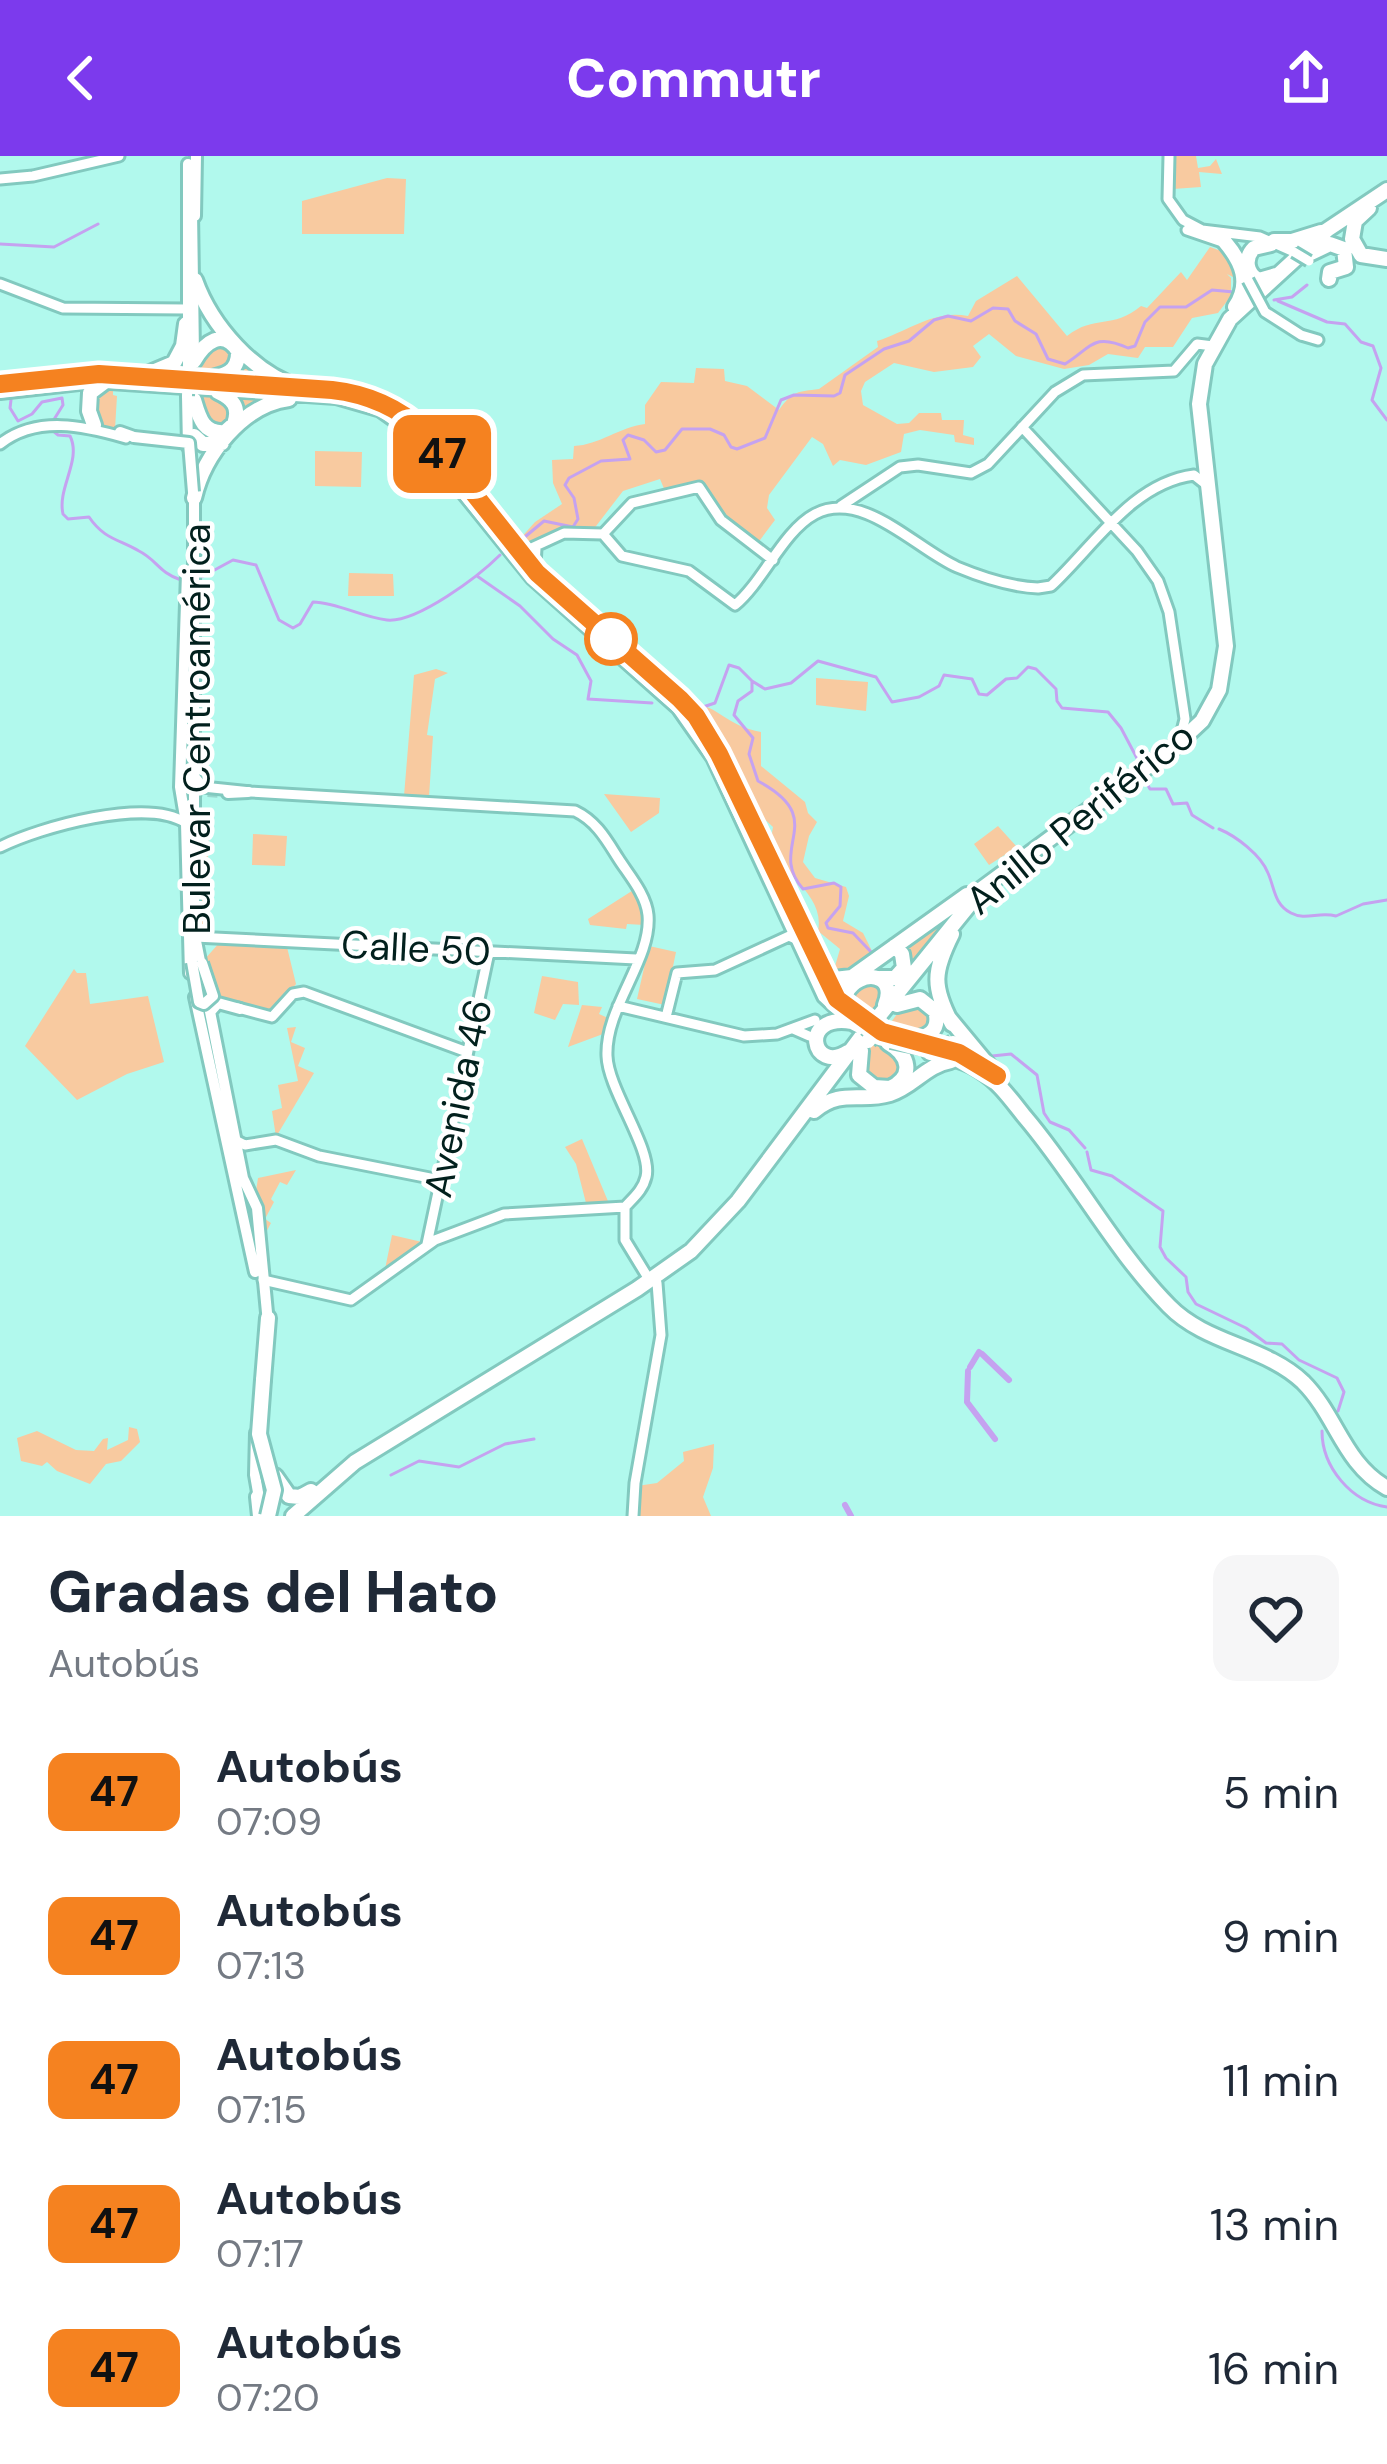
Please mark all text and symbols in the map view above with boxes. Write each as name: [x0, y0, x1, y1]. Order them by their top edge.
text: Commutr: [566, 43, 821, 114]
icon: back: [48, 45, 114, 111]
icon: share: [1273, 45, 1339, 111]
line badge: 47: [388, 415, 496, 493]
text: 47: [417, 426, 467, 481]
street label: Bulevar Centroamérica: [171, 523, 222, 935]
unlabelled marker: [586, 614, 636, 664]
street label: Anillo Periférico: [955, 710, 1205, 926]
street label: Calle 50: [340, 919, 492, 977]
street label: Avenida 46: [412, 994, 504, 1202]
text: Gradas del Hato: [48, 1555, 498, 1630]
button: heart: [1213, 1555, 1339, 1681]
text: Autobús: [48, 1638, 200, 1689]
text: Autobús: [216, 1737, 403, 1796]
text: 5 min: [1223, 1763, 1339, 1822]
text: 47: [89, 1764, 139, 1819]
text: 07:09: [216, 1796, 322, 1847]
text: Autobús: [216, 1881, 403, 1940]
text: 9 min: [1222, 1907, 1339, 1966]
text: 47: [89, 1908, 139, 1963]
text: 07:13: [216, 1940, 306, 1991]
text: Autobús: [216, 2025, 403, 2084]
text: 11 min: [1222, 2051, 1339, 2110]
text: 47: [89, 2052, 139, 2107]
text: 07:15: [216, 2084, 307, 2135]
text: Autobús: [216, 2169, 403, 2228]
text: 13 min: [1210, 2195, 1339, 2254]
text: 47: [89, 2196, 139, 2251]
text: 07:17: [216, 2228, 304, 2279]
text: Autobús: [216, 2313, 403, 2372]
text: 16 min: [1208, 2339, 1339, 2398]
text: 47: [89, 2340, 139, 2395]
text: 07:20: [216, 2372, 320, 2423]

